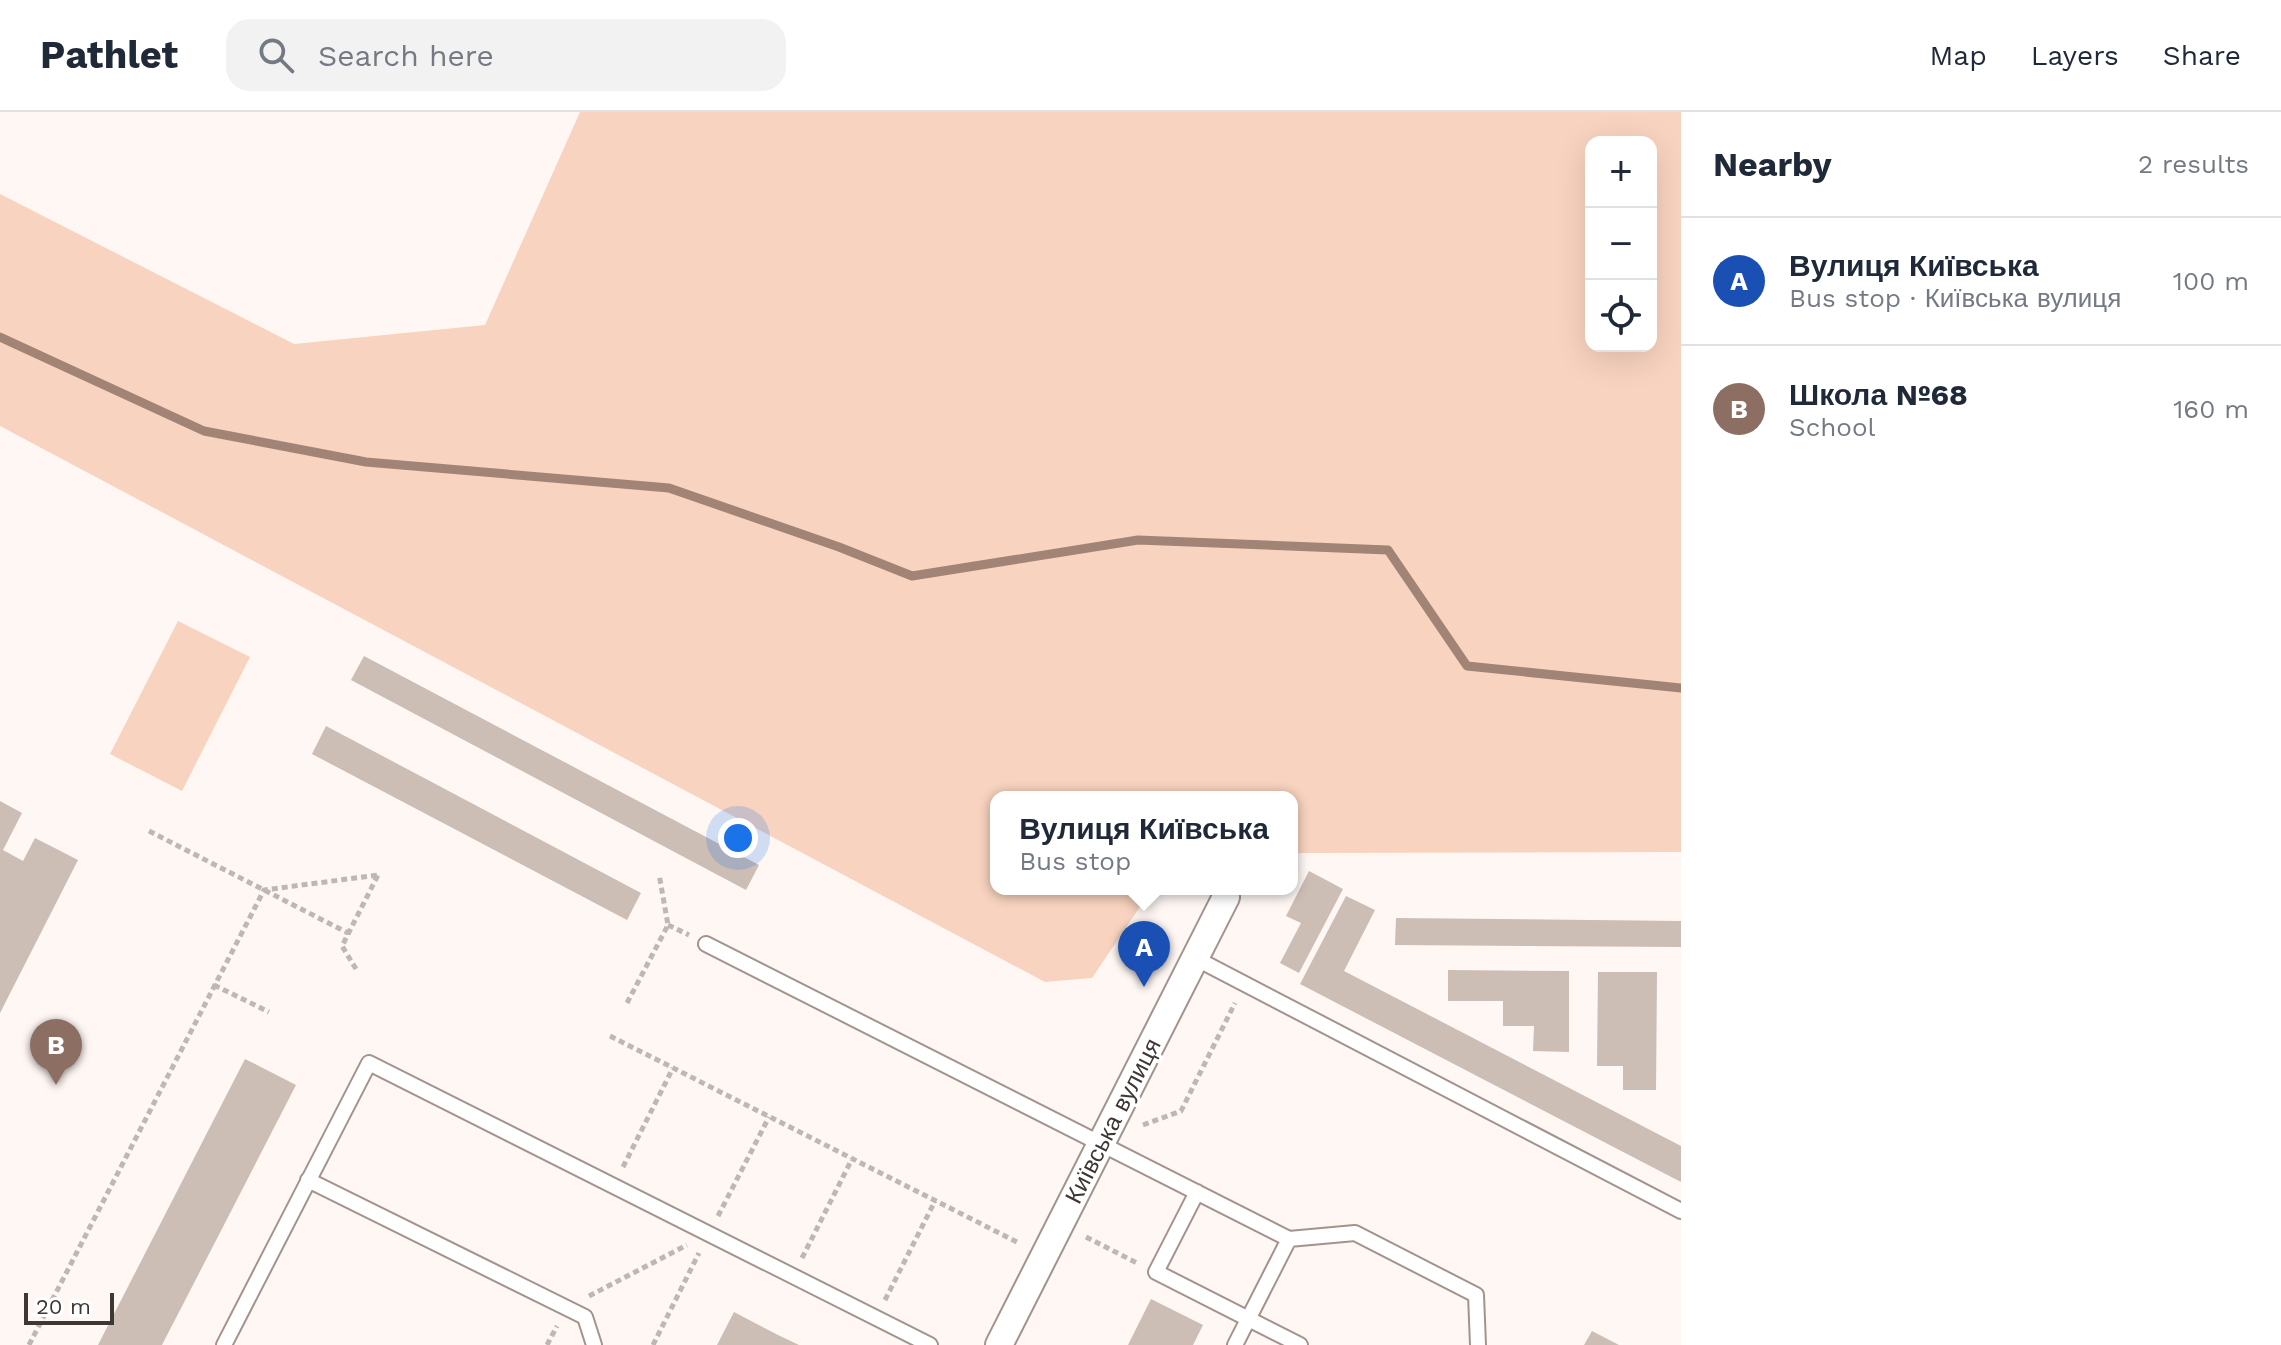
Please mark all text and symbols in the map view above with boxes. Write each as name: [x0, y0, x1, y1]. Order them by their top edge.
search box: [226, 19, 786, 91]
text: Pathlet: [40, 33, 178, 77]
icon: search: [254, 33, 298, 77]
text: Search here: [318, 38, 494, 73]
text: Map: [1930, 39, 1987, 72]
text: Layers: [2031, 39, 2119, 72]
text: Share: [2163, 39, 2241, 72]
map controls: [1585, 136, 1657, 352]
button: +: [1585, 136, 1657, 208]
text: Nearby: [1713, 144, 1832, 184]
text: 2 results: [2138, 149, 2249, 179]
button: −: [1585, 208, 1657, 280]
text: Вулиця Київська: [1789, 248, 2039, 283]
text: A: [1730, 266, 1748, 296]
text: 100 m: [2173, 266, 2249, 296]
button: locate: [1585, 280, 1657, 352]
text: Bus stop · Київська вулиця: [1789, 283, 2121, 313]
text: Школа №68: [1789, 377, 1968, 412]
text: B: [1730, 394, 1748, 424]
text: 160 m: [2173, 394, 2249, 424]
text: School: [1789, 412, 1875, 442]
popup: [990, 791, 1298, 895]
text: Вулиця Київська: [1019, 811, 1269, 846]
your location: [718, 818, 758, 858]
text: Bus stop: [1019, 846, 1131, 876]
pin: A: [1118, 921, 1170, 987]
pin: B: [30, 1019, 82, 1085]
street label: Київська вулиця: [1059, 1034, 1167, 1208]
scale bar: [24, 1289, 114, 1325]
text: 20 m: [36, 1294, 91, 1319]

